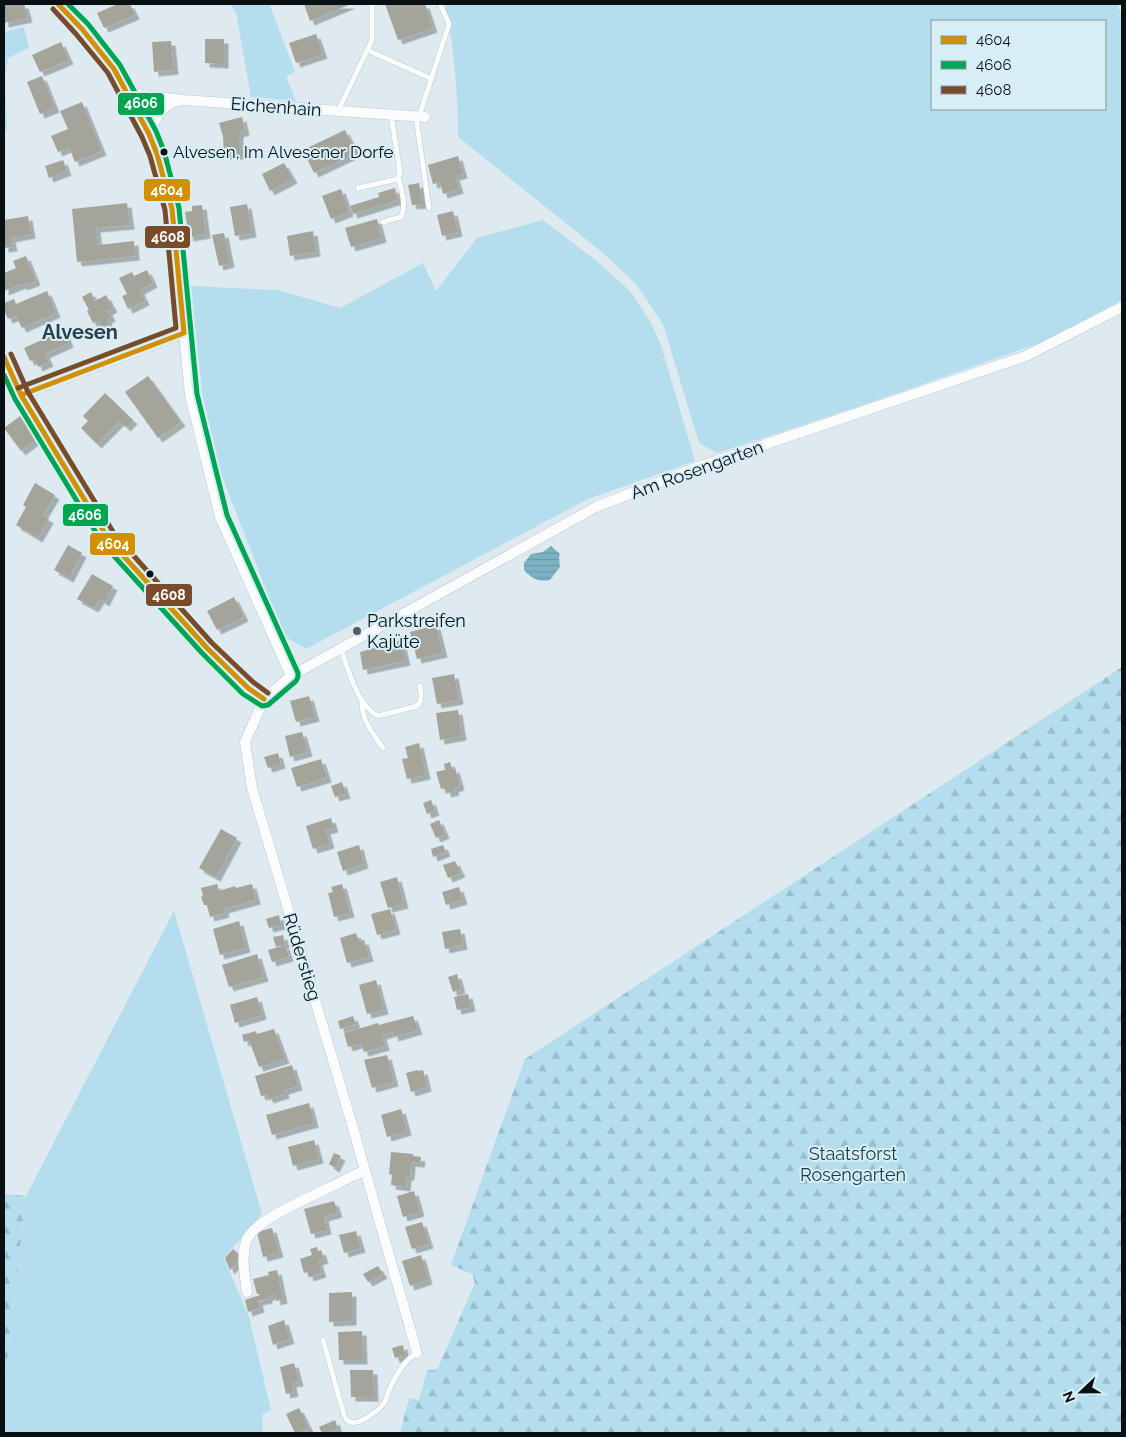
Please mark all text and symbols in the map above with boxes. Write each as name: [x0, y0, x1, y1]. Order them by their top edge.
legend: [931, 20, 1106, 110]
text: 4604: [976, 31, 1011, 49]
text: 4606: [976, 56, 1011, 74]
text: 4608: [976, 81, 1011, 99]
line badge: 4606: [117, 92, 165, 116]
street label: Eichenhain: [230, 93, 322, 120]
text: 4606: [124, 95, 158, 111]
place label: Alvesen, Im Alvesener Dorfe: [173, 142, 394, 162]
marker: Alvesen, Im Alvesener Dorfe: [159, 147, 169, 157]
line badge: 4604: [143, 178, 191, 202]
text: 4604: [150, 182, 184, 198]
line badge: 4608: [144, 225, 191, 249]
text: 4608: [151, 229, 185, 245]
district label: Alvesen: [42, 320, 118, 344]
street label: Am Rosengarten: [628, 436, 766, 503]
line badge: 4606: [62, 503, 109, 527]
text: 4606: [68, 507, 102, 523]
line badge: 4604: [89, 532, 136, 556]
text: 4604: [96, 536, 130, 552]
unlabelled marker: [145, 569, 155, 579]
line badge: 4608: [145, 583, 193, 607]
text: 4608: [152, 587, 186, 603]
place label: Parkstreifen Kajüte: [367, 610, 466, 652]
marker: Parkstreifen Kajüte: [351, 625, 363, 637]
street label: Rüderstieg: [279, 910, 326, 1003]
park label: Staatsforst Rosengarten: [800, 1143, 906, 1185]
north arrow: [1056, 1367, 1106, 1417]
text: N: [1060, 1389, 1078, 1405]

